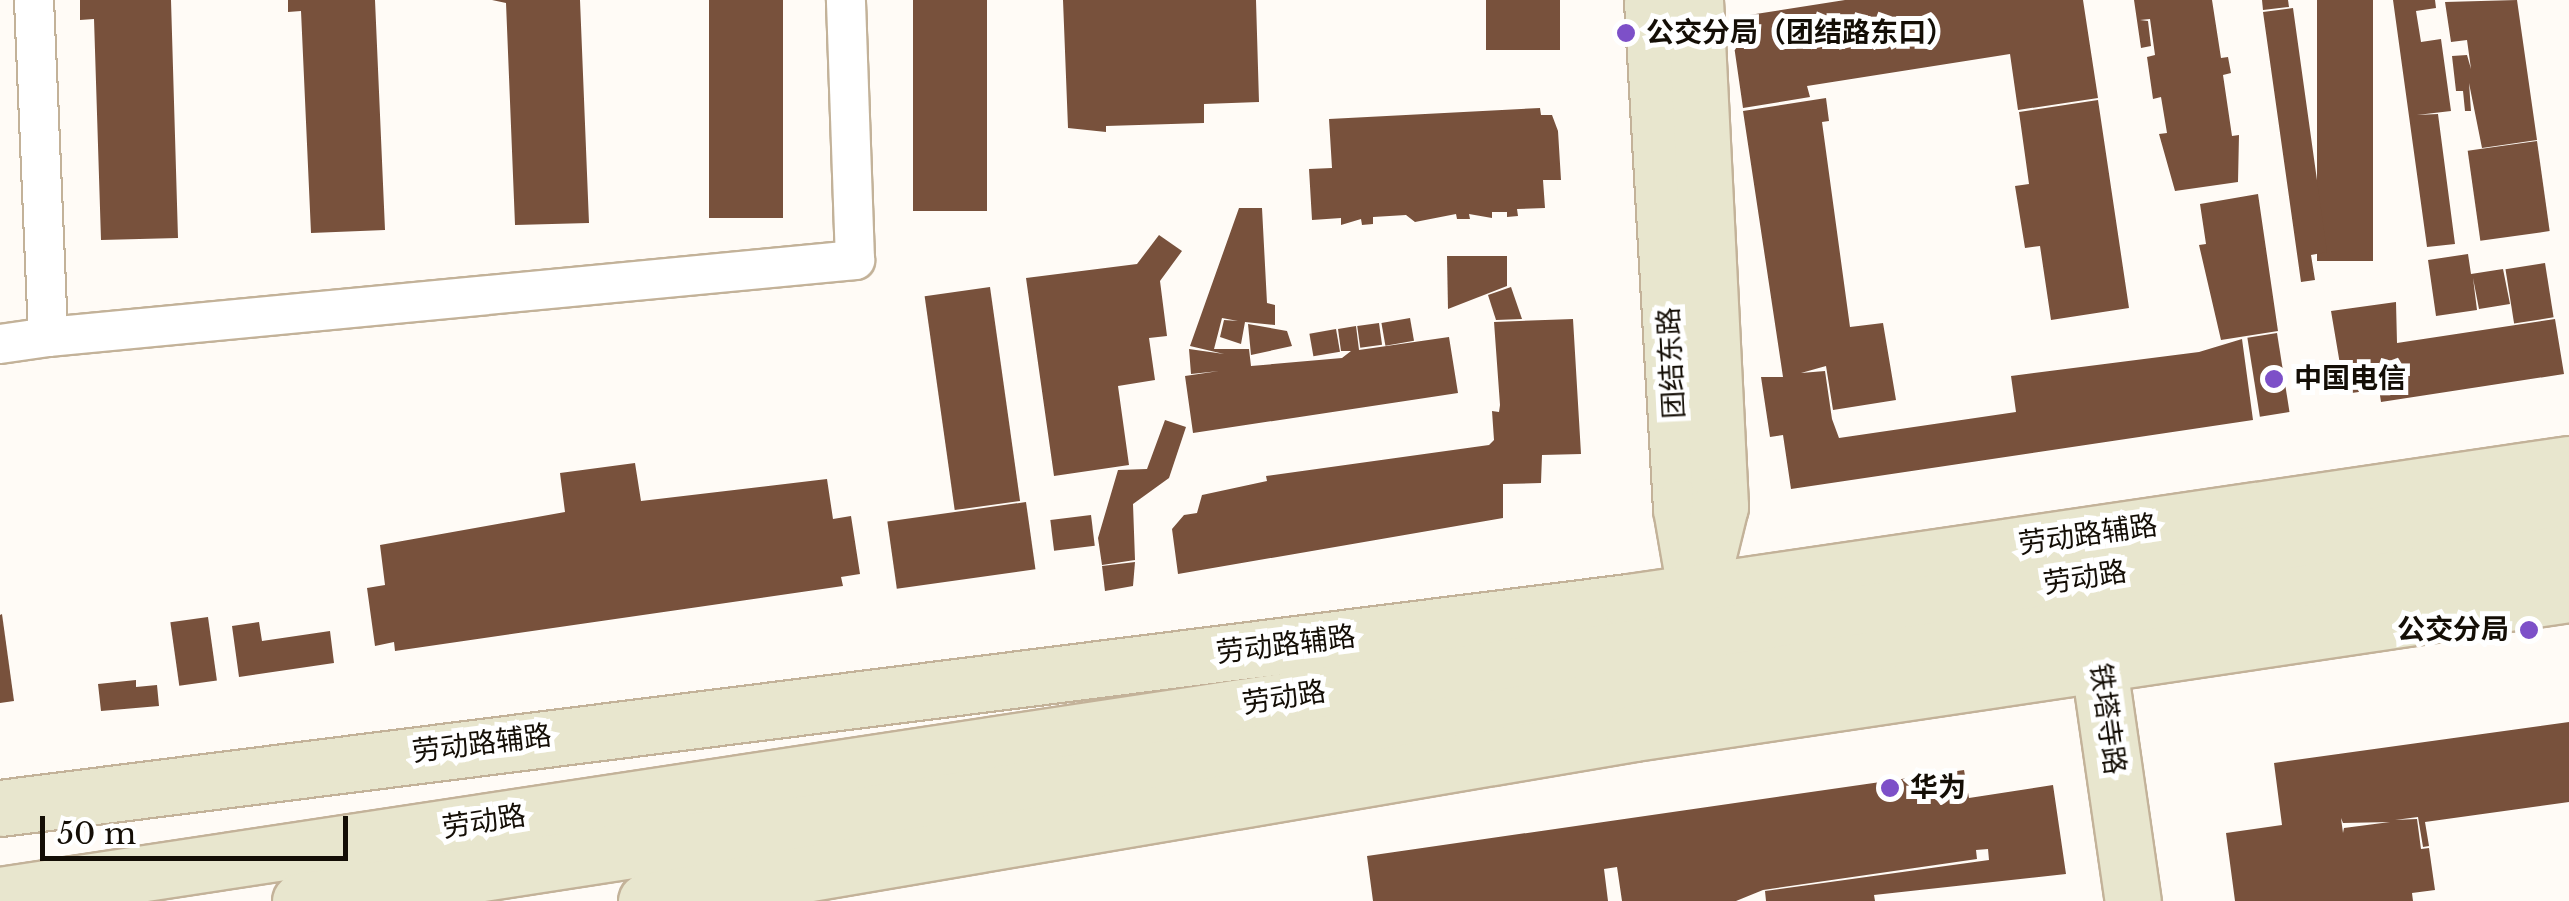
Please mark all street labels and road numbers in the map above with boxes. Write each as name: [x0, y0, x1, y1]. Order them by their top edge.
street label: 团结东路: [1652, 306, 1692, 420]
street label: 劳动路辅路: [2016, 509, 2160, 561]
street label: 劳动路: [2041, 555, 2129, 601]
street label: 劳动路辅路: [1214, 620, 1358, 670]
street label: 铁塔寺路: [2083, 661, 2131, 777]
street label: 劳动路: [1240, 675, 1328, 721]
street label: 劳动路辅路: [410, 719, 554, 769]
street label: 劳动路: [440, 799, 528, 845]

